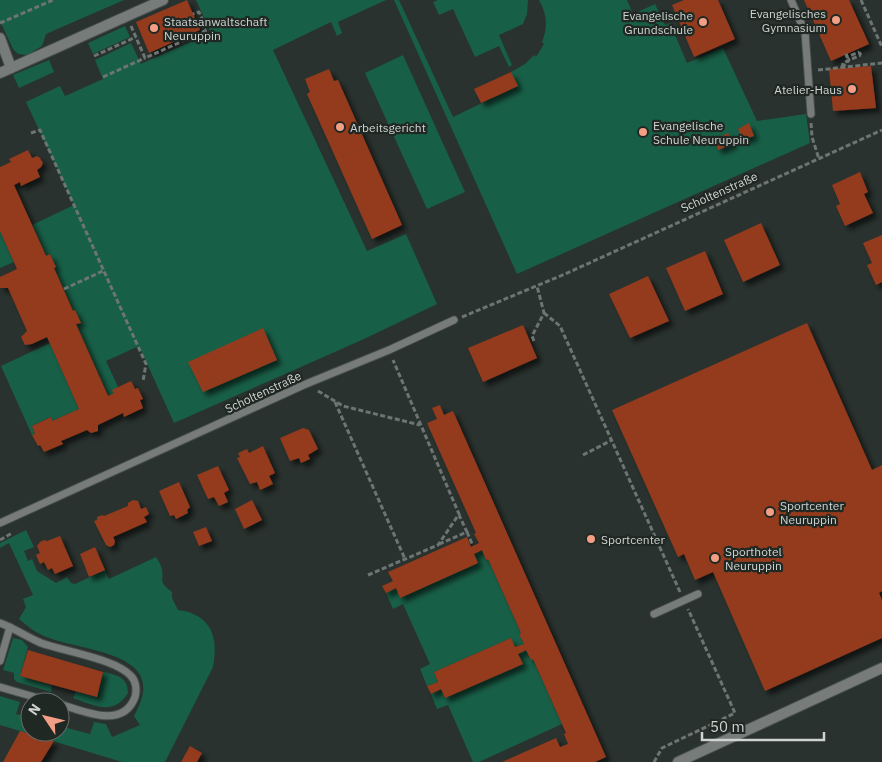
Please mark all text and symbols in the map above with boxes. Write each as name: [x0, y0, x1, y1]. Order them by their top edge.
place label: Evangelisches Gymnasium: [750, 6, 826, 35]
place label: Evangelische Grundschule: [623, 8, 693, 37]
place label: Staatsanwaltschaft Neuruppin: [164, 14, 267, 43]
marker: Evangelisches Gymnasium: [830, 14, 842, 26]
marker: Evangelische Grundschule: [697, 16, 709, 28]
marker: Staatsanwaltschaft Neuruppin: [148, 22, 160, 34]
place label: Atelier-Haus: [774, 82, 842, 97]
marker: Atelier-Haus: [846, 83, 858, 95]
place label: Evangelische Schule Neuruppin: [653, 118, 749, 147]
place label: Arbeitsgericht: [350, 120, 426, 135]
marker: Arbeitsgericht: [334, 121, 346, 133]
marker: Evangelische Schule Neuruppin: [637, 126, 649, 138]
street label: Scholtenstraße: [678, 168, 760, 216]
street label: Scholtenstraße: [223, 368, 304, 416]
place label: Sportcenter Neuruppin: [780, 498, 844, 527]
marker: Sportcenter Neuruppin: [764, 506, 776, 518]
place label: Sportcenter: [601, 532, 665, 547]
marker: Sportcenter: [585, 533, 597, 545]
place label: Sporthotel Neuruppin: [725, 544, 782, 573]
marker: Sporthotel Neuruppin: [709, 552, 721, 564]
north arrow: [20, 692, 70, 742]
text: N: [24, 700, 45, 719]
scale bar: [702, 710, 824, 742]
text: 50 m: [710, 717, 745, 736]

